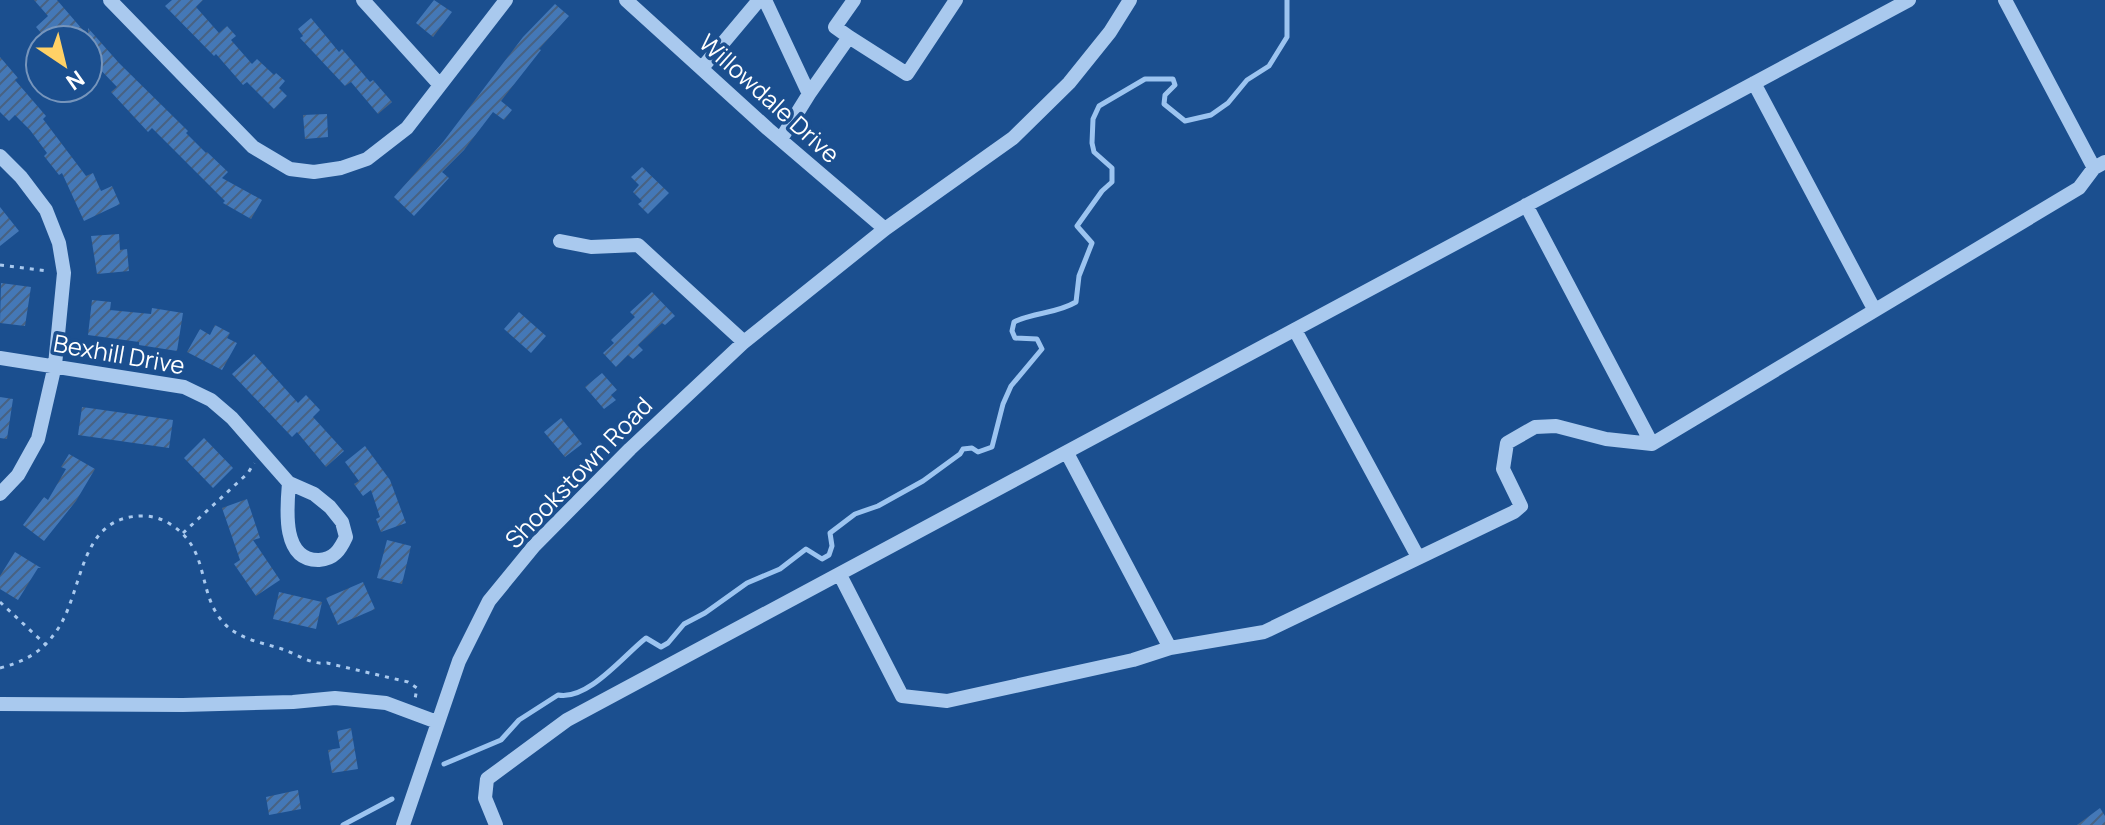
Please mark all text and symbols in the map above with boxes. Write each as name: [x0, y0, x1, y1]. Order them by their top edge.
north arrow: [24, 24, 104, 104]
street label: Willowdale Drive: [693, 26, 847, 170]
text: N: [60, 64, 91, 97]
street label: Bexhill Drive: [51, 326, 188, 381]
street label: Shookstown Road: [497, 389, 659, 555]

